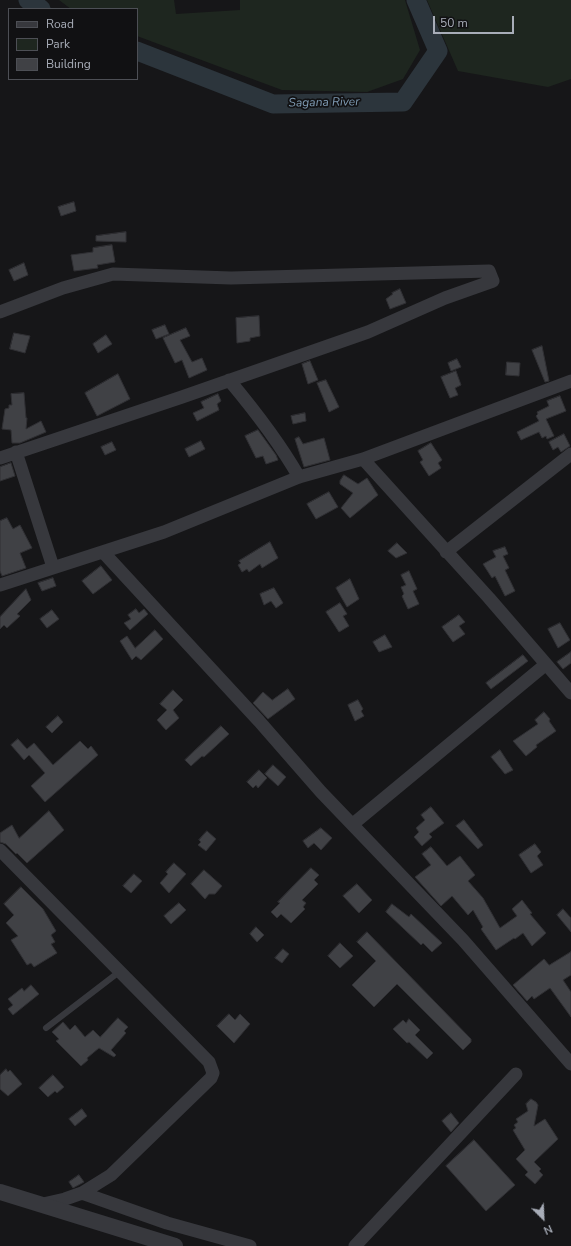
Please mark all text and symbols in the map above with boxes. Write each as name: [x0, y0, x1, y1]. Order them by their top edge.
legend: [8, 8, 138, 80]
scale bar: [435, 8, 516, 34]
text: 50 m: [440, 15, 468, 31]
text: Road: [46, 16, 74, 32]
text: Park: [46, 36, 70, 52]
text: Building: [46, 56, 91, 72]
water label: Sagana River: [288, 95, 360, 111]
north arrow: [523, 1198, 563, 1238]
text: N: [541, 1221, 555, 1238]

